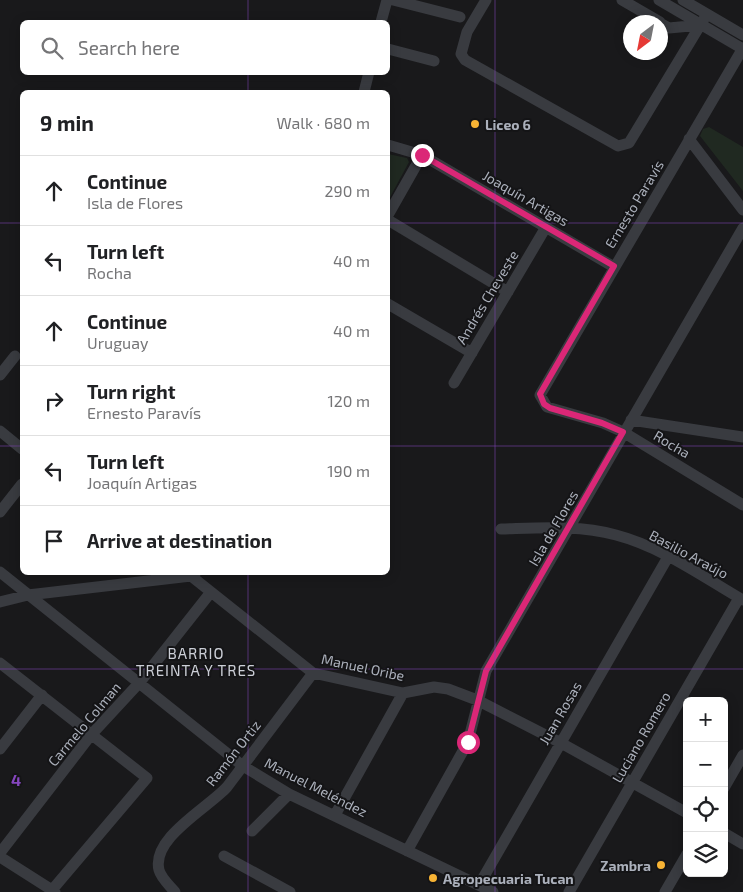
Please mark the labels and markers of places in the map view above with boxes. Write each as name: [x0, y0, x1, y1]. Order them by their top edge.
place label: Liceo 6: [485, 116, 531, 133]
marker: Liceo 6: [469, 118, 481, 130]
place label: Zambra: [600, 857, 651, 874]
marker: Zambra: [655, 859, 667, 871]
place label: Agropecuaria Tucan: [443, 870, 574, 887]
marker: Agropecuaria Tucan: [427, 872, 439, 884]

